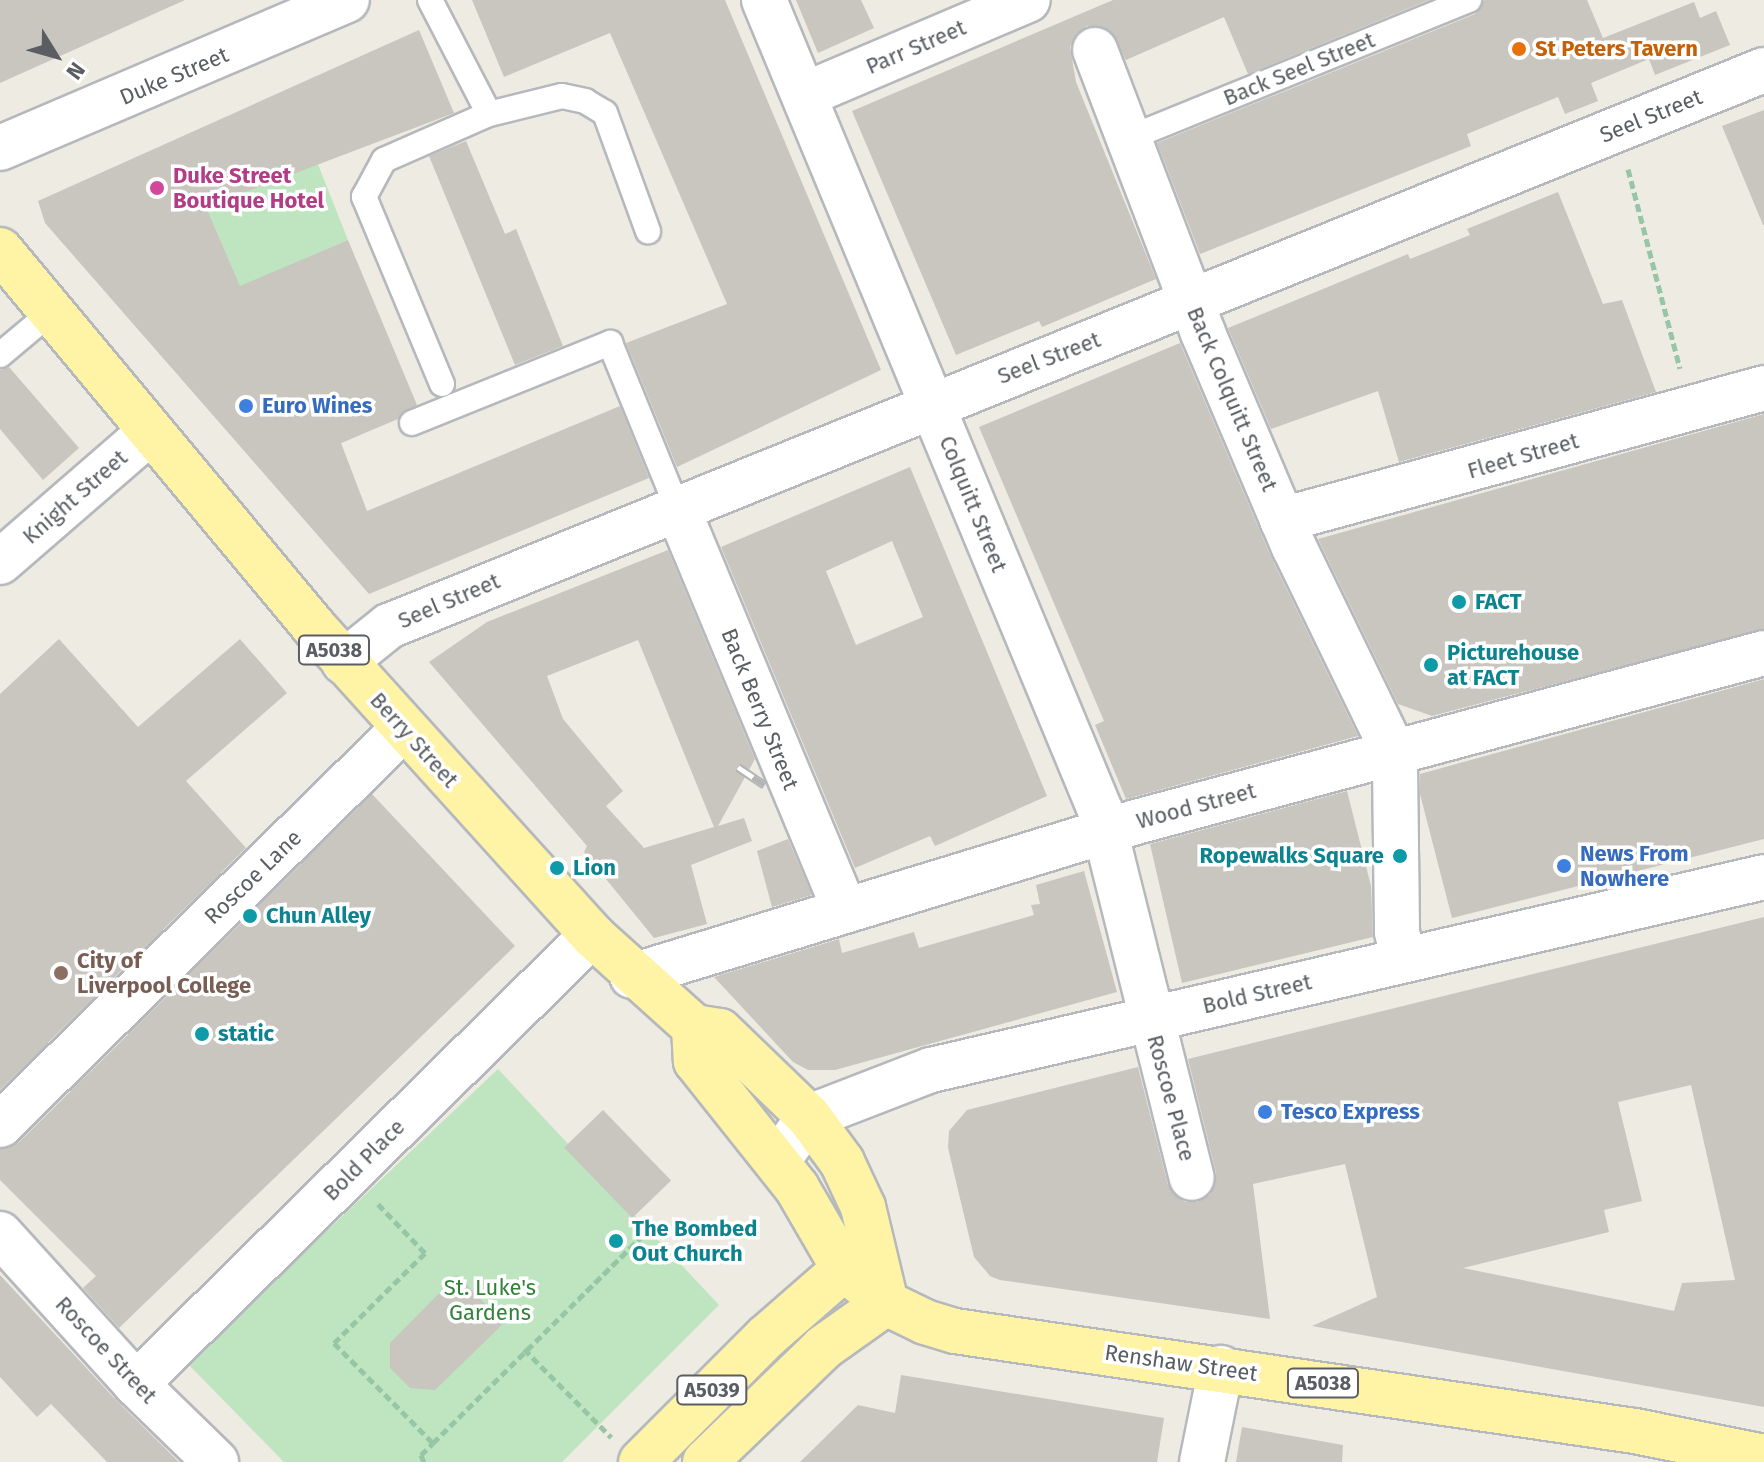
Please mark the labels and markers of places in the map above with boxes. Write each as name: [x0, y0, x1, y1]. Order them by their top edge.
place label: St Peters Tavern: [1535, 36, 1698, 62]
marker: St Peters Tavern: [1510, 40, 1528, 58]
place label: Duke Street Boutique Hotel: [173, 162, 324, 214]
marker: Duke Street Boutique Hotel: [148, 179, 166, 197]
place label: Euro Wines: [262, 393, 372, 419]
marker: Euro Wines: [237, 397, 255, 415]
place label: FACT: [1475, 589, 1522, 615]
marker: FACT: [1450, 593, 1468, 611]
place label: Picturehouse at FACT: [1447, 639, 1579, 690]
marker: Picturehouse at FACT: [1422, 656, 1440, 674]
place label: News From Nowhere: [1580, 840, 1689, 892]
place label: Ropewalks Square: [1199, 843, 1384, 869]
marker: Ropewalks Square: [1391, 847, 1409, 865]
place label: Lion: [573, 855, 616, 881]
marker: News From Nowhere: [1555, 857, 1573, 875]
marker: Lion: [548, 859, 566, 877]
place label: Chun Alley: [266, 903, 371, 929]
marker: Chun Alley: [241, 907, 259, 925]
place label: City of Liverpool College: [77, 947, 251, 998]
marker: City of Liverpool College: [52, 964, 70, 982]
place label: static: [218, 1021, 274, 1047]
marker: static: [193, 1025, 211, 1043]
place label: Tesco Express: [1281, 1099, 1420, 1125]
marker: Tesco Express: [1256, 1103, 1274, 1121]
place label: The Bombed Out Church: [632, 1215, 757, 1266]
marker: The Bombed Out Church: [607, 1232, 625, 1250]

